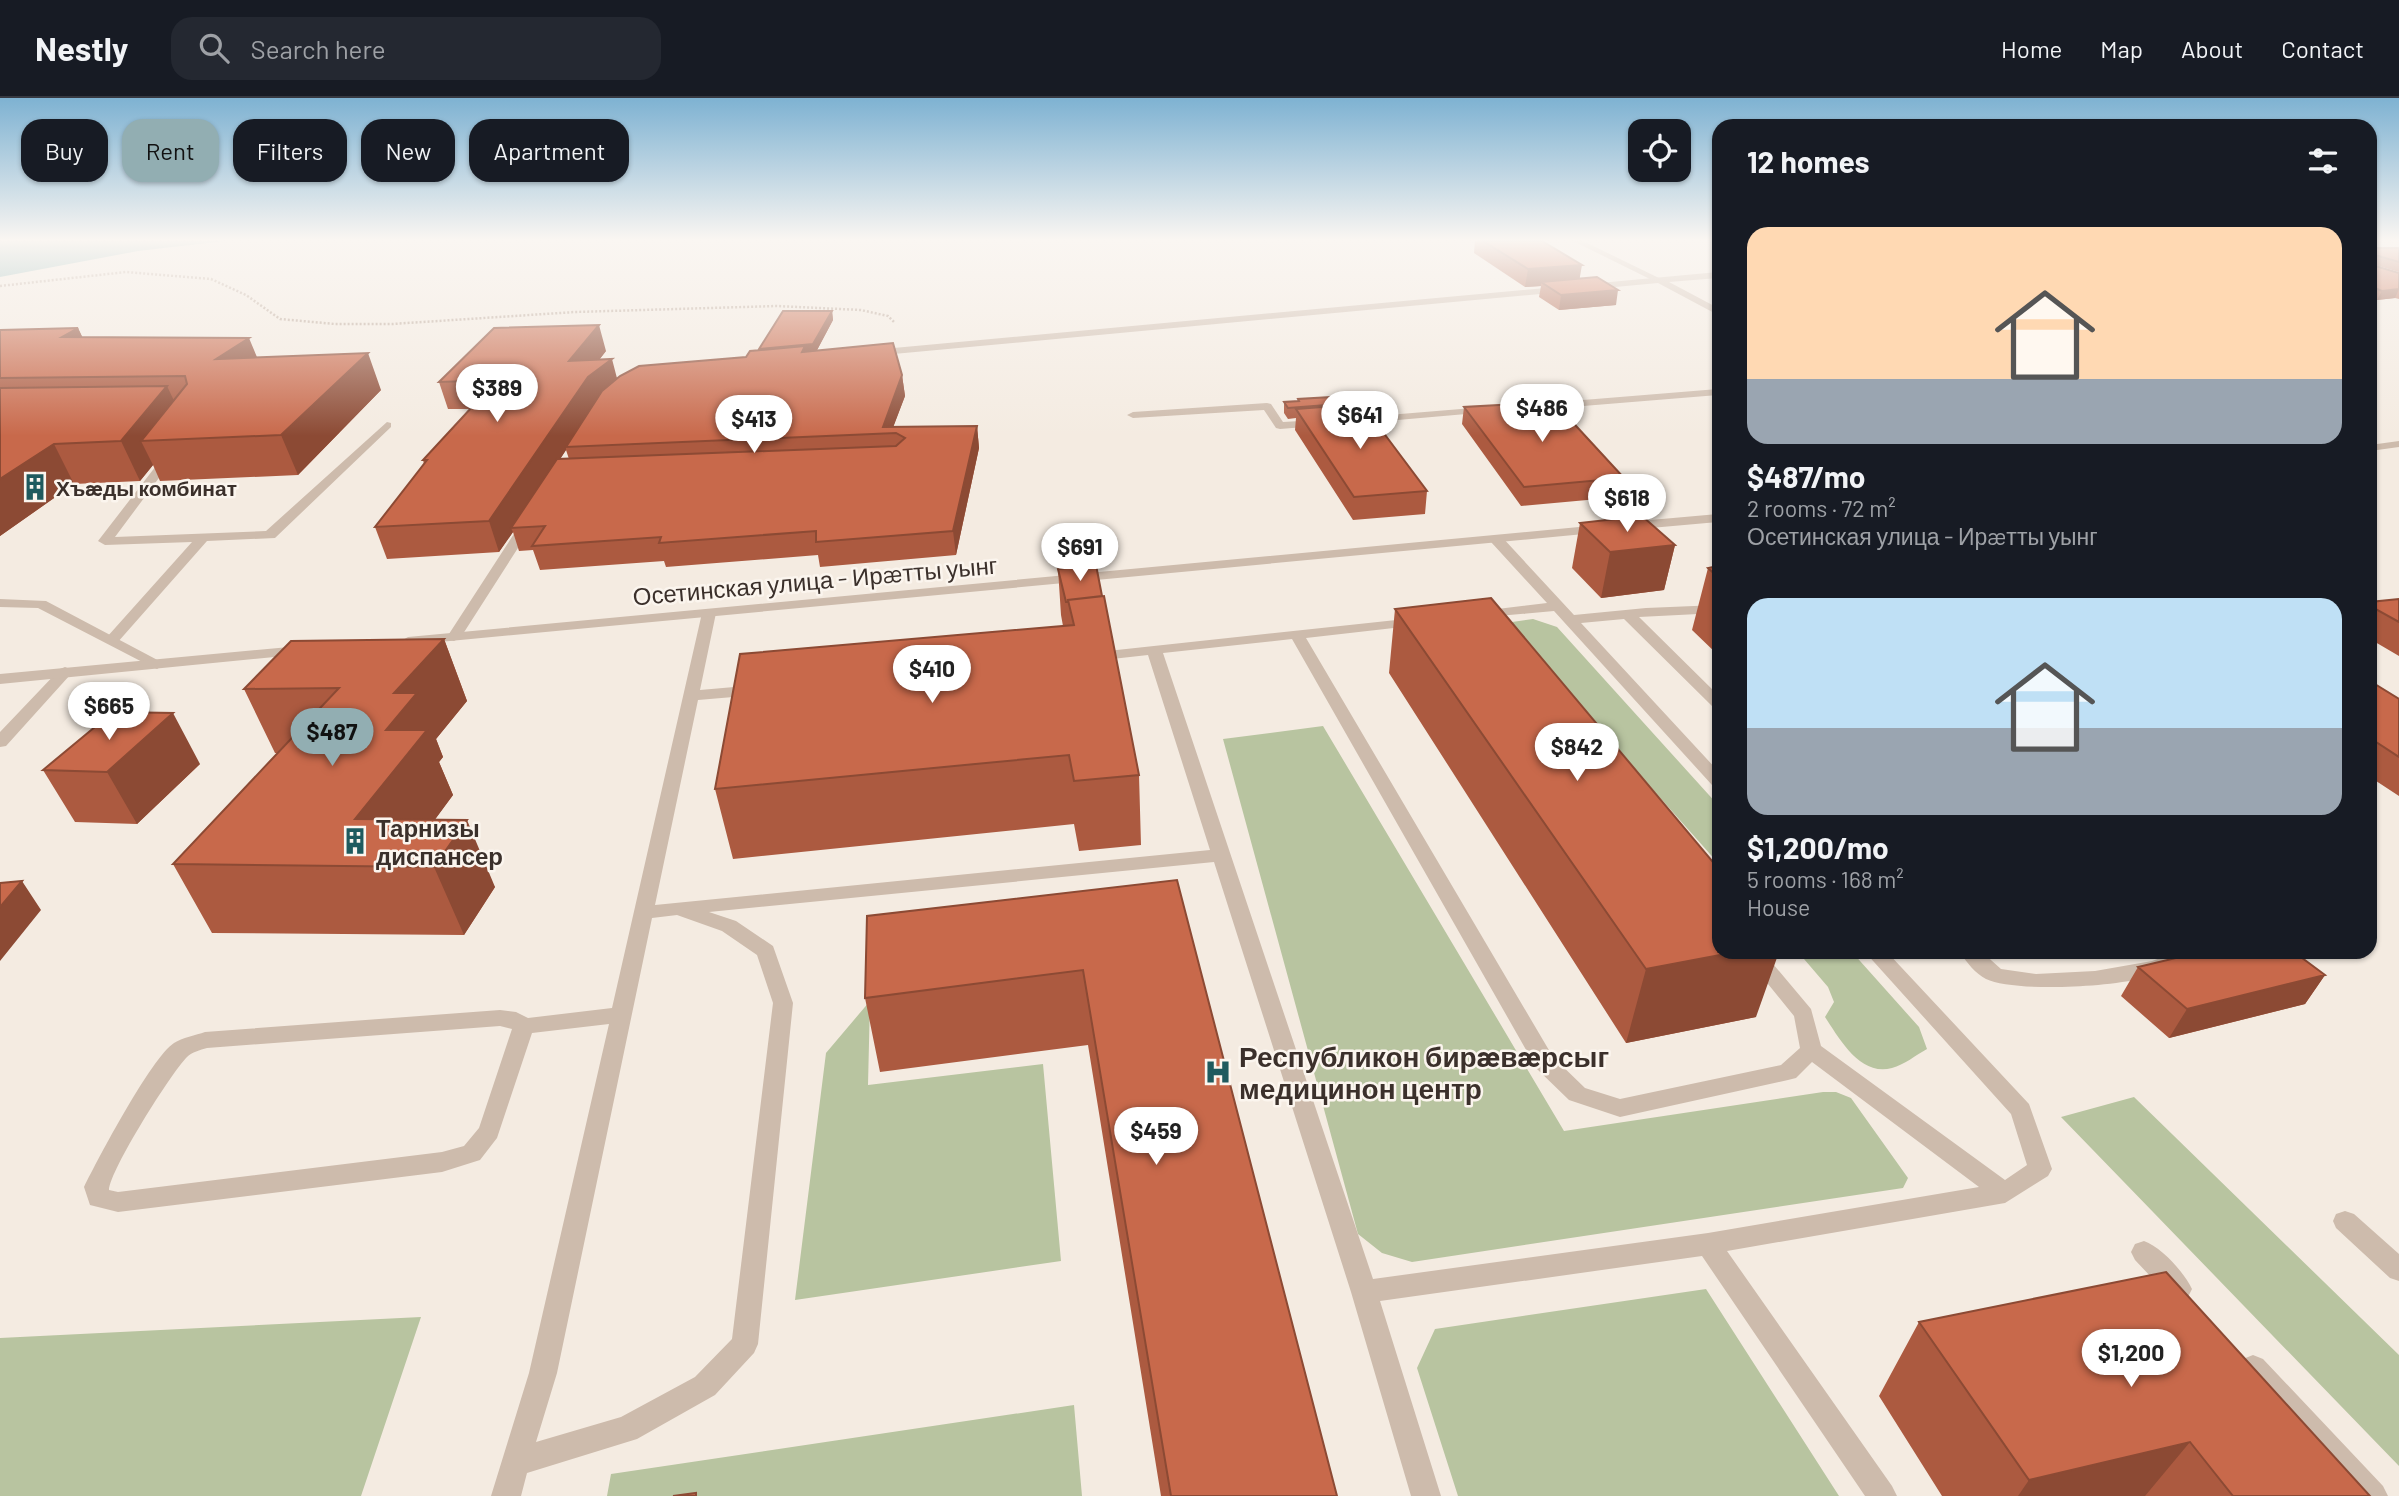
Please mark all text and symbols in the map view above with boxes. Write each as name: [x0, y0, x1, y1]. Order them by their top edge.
search box: [171, 17, 661, 80]
text: Nestly: [35, 28, 129, 68]
icon: search: [195, 29, 233, 67]
text: Search here: [251, 33, 386, 64]
text: Home: [2001, 34, 2062, 63]
text: Map: [2100, 34, 2143, 63]
text: About: [2181, 34, 2243, 63]
text: Contact: [2281, 34, 2364, 63]
chip: Buy: [21, 119, 108, 182]
chip: Rent: [122, 119, 219, 182]
chip: Filters: [233, 119, 347, 182]
chip: New: [361, 119, 455, 182]
chip: Apartment: [469, 119, 629, 182]
map controls: [1628, 119, 1691, 182]
button: locate: [1628, 119, 1691, 182]
icon: filters: [2304, 142, 2342, 180]
text: 12 homes: [1747, 143, 1870, 179]
icon: home: [1982, 272, 2108, 398]
pin: $389: [456, 364, 538, 424]
text: $389: [472, 373, 522, 401]
pin: $486: [1501, 384, 1583, 444]
pin: $641: [1319, 392, 1401, 451]
text: $486: [1516, 393, 1568, 421]
pin: $413: [713, 396, 795, 455]
text: $641: [1337, 400, 1383, 428]
text: $413: [731, 404, 777, 432]
text: $487/mo: [1747, 458, 1865, 494]
building icon: Хъæды комбинат: [20, 472, 50, 502]
pin: $618: [1586, 474, 1668, 534]
place label: Хъæды комбинат: [56, 475, 237, 500]
text: $618: [1604, 483, 1650, 511]
text: 2 rooms · 72 m²: [1747, 494, 1896, 522]
text: Осетинская улица - Ирæтты уынг: [1747, 522, 2098, 550]
pin: $691: [1039, 524, 1121, 583]
text: $691: [1057, 532, 1103, 560]
street label: Осетинская улица - Ирæтты уынг: [631, 550, 999, 610]
icon: home: [1982, 644, 2108, 770]
pin: $410: [891, 646, 973, 705]
text: $410: [909, 654, 955, 682]
pin: $665: [68, 682, 150, 742]
text: $665: [84, 691, 134, 719]
pin: $487: [291, 708, 373, 768]
text: $487: [307, 717, 357, 745]
pin: $842: [1536, 724, 1618, 783]
text: $842: [1551, 732, 1603, 760]
place label: Тарнизы диспансер: [376, 813, 503, 870]
building icon: Тарнизы диспансер: [340, 826, 370, 856]
text: $1,200/mo: [1747, 829, 1889, 865]
text: 5 rooms · 168 m²: [1747, 865, 1904, 893]
text: House: [1747, 893, 1810, 921]
place label: Республикон бирæвæрсыг медицинон центр: [1239, 1039, 1609, 1105]
hospital icon: Республикон бирæвæрсыг медицинон центр: [1203, 1057, 1233, 1087]
pin: $459: [1115, 1108, 1197, 1167]
text: $459: [1130, 1116, 1182, 1144]
pin: $1,200: [2074, 1330, 2188, 1389]
text: $1,200: [2098, 1338, 2164, 1366]

